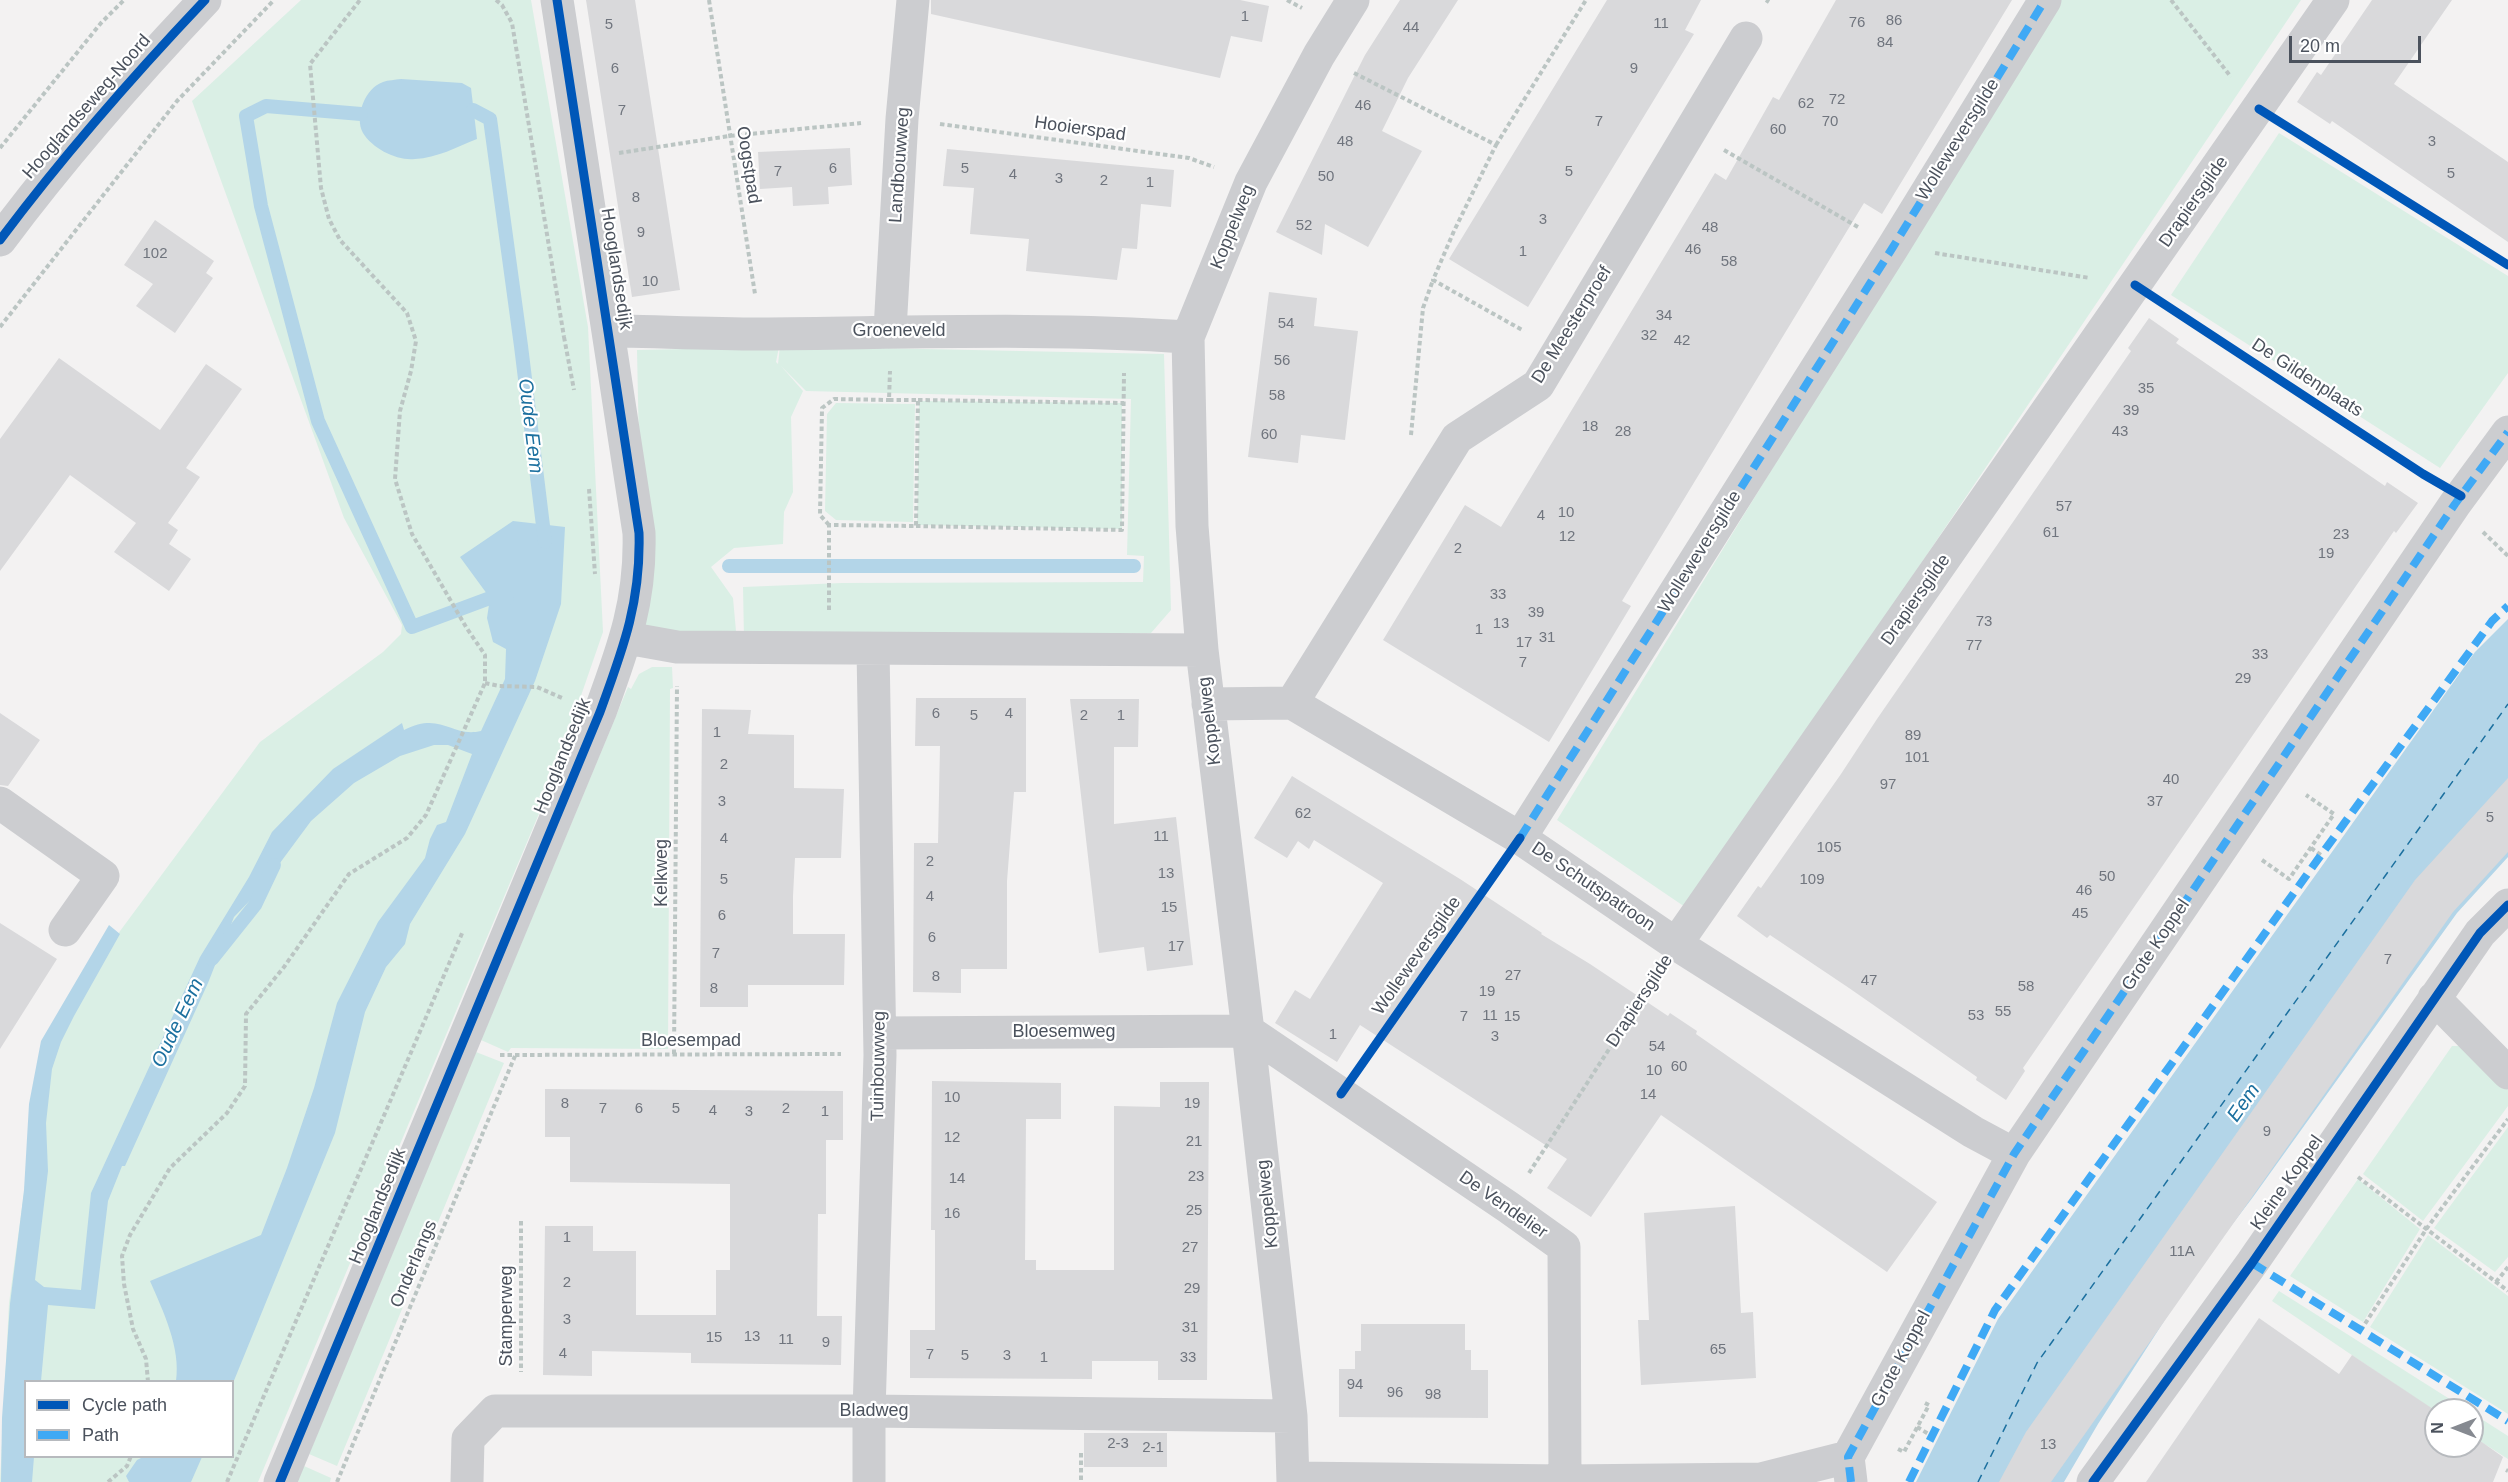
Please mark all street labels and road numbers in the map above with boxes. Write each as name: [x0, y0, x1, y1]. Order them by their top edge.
street label: Hooglandseweg-Noord: [18, 30, 156, 184]
street label: Wolleweversgilde: [1912, 75, 2004, 205]
street label: Landbouwweg: [885, 106, 915, 224]
street label: Hooierspad: [1033, 112, 1127, 146]
street label: Oogstpad: [731, 125, 765, 205]
street label: Drapiersgilde: [2155, 152, 2233, 252]
street label: Koppelweg: [1206, 182, 1260, 272]
street label: Hooglandsedijk: [596, 207, 636, 331]
street label: De Meesterproef: [1527, 262, 1617, 388]
street label: Groeneveld: [852, 320, 946, 342]
street label: De Gildenplaats: [2247, 334, 2367, 422]
street label: Wolleweversgilde: [1654, 487, 1746, 617]
street label: Drapiersgilde: [1877, 550, 1955, 650]
street label: Koppelweg: [1194, 675, 1226, 767]
street label: Hooglandsedijk: [530, 695, 596, 817]
street label: De Schutspatroon: [1527, 838, 1659, 936]
street label: Kelkweg: [651, 839, 673, 907]
street label: Wolleweversgilde: [1368, 893, 1466, 1019]
street label: Grote Koppel: [2117, 895, 2195, 995]
street label: Drapiersgilde: [1602, 951, 1678, 1051]
street label: Tuinbouwweg: [867, 1011, 891, 1121]
street label: Bloesemweg: [1012, 1021, 1116, 1043]
street label: Bloesempad: [641, 1030, 741, 1052]
street label: Kleine Koppel: [2246, 1131, 2328, 1235]
street label: Hooglandsedijk: [345, 1145, 411, 1267]
street label: Koppelweg: [1253, 1159, 1283, 1249]
street label: De Vendelier: [1455, 1167, 1551, 1243]
street label: Onderlangs: [386, 1217, 442, 1311]
street label: Stamperweg: [496, 1265, 518, 1367]
street label: Grote Koppel: [1867, 1307, 1935, 1411]
street label: Bladweg: [839, 1400, 909, 1422]

